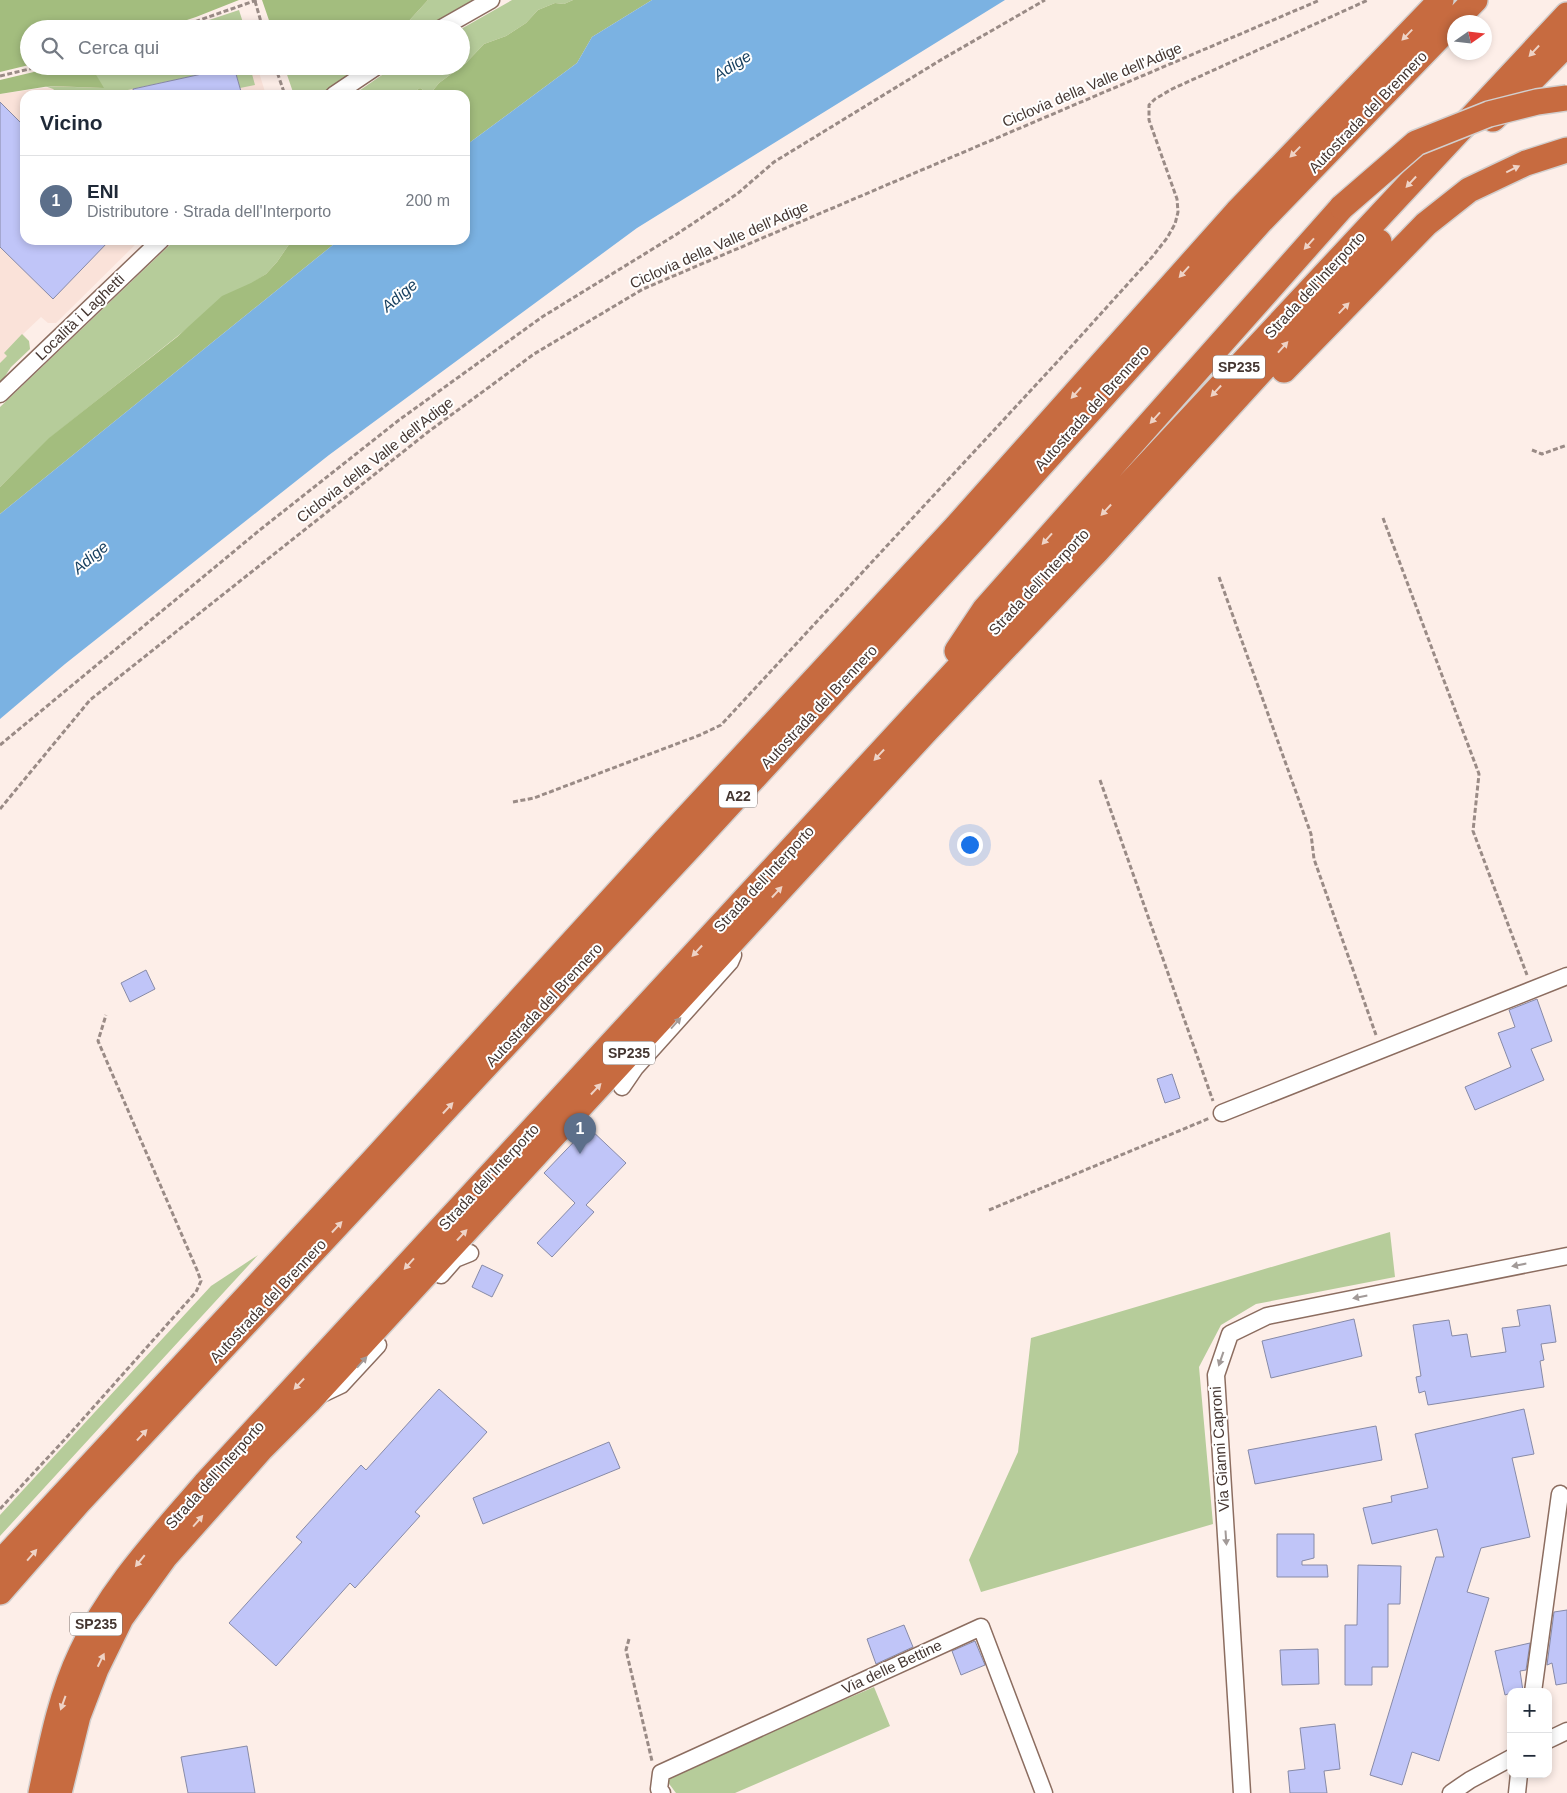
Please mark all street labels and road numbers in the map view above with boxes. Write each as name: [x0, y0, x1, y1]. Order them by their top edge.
street label: Ciclovia della Valle dell'Adige: [999, 39, 1184, 130]
street label: Autostrada del Brennero: [1305, 47, 1430, 176]
street label: Ciclovia della Valle dell'Adige: [627, 197, 811, 292]
street label: Strada dell'Interporto: [1261, 228, 1368, 341]
street label: Località i Laghetti: [32, 270, 128, 363]
street label: Autostrada del Brennero: [1031, 342, 1152, 474]
road number: SP235: [1213, 356, 1265, 378]
street label: Ciclovia della Valle dell'Adige: [293, 393, 456, 526]
street label: Strada dell'Interporto: [985, 525, 1092, 638]
street label: Autostrada del Brennero: [757, 641, 880, 772]
road number: A22: [719, 784, 757, 808]
street label: Strada dell'Interporto: [710, 822, 817, 935]
street label: Autostrada del Brennero: [482, 939, 605, 1070]
road number: SP235: [603, 1042, 655, 1064]
street label: Strada dell'Interporto: [435, 1120, 542, 1233]
street label: Autostrada del Brennero: [206, 1235, 329, 1366]
street label: Via Gianni Caproni: [1207, 1386, 1232, 1512]
street label: Strada dell'Interporto: [162, 1417, 267, 1532]
road number: SP235: [70, 1612, 122, 1636]
street label: Via delle Bettine: [839, 1636, 944, 1697]

